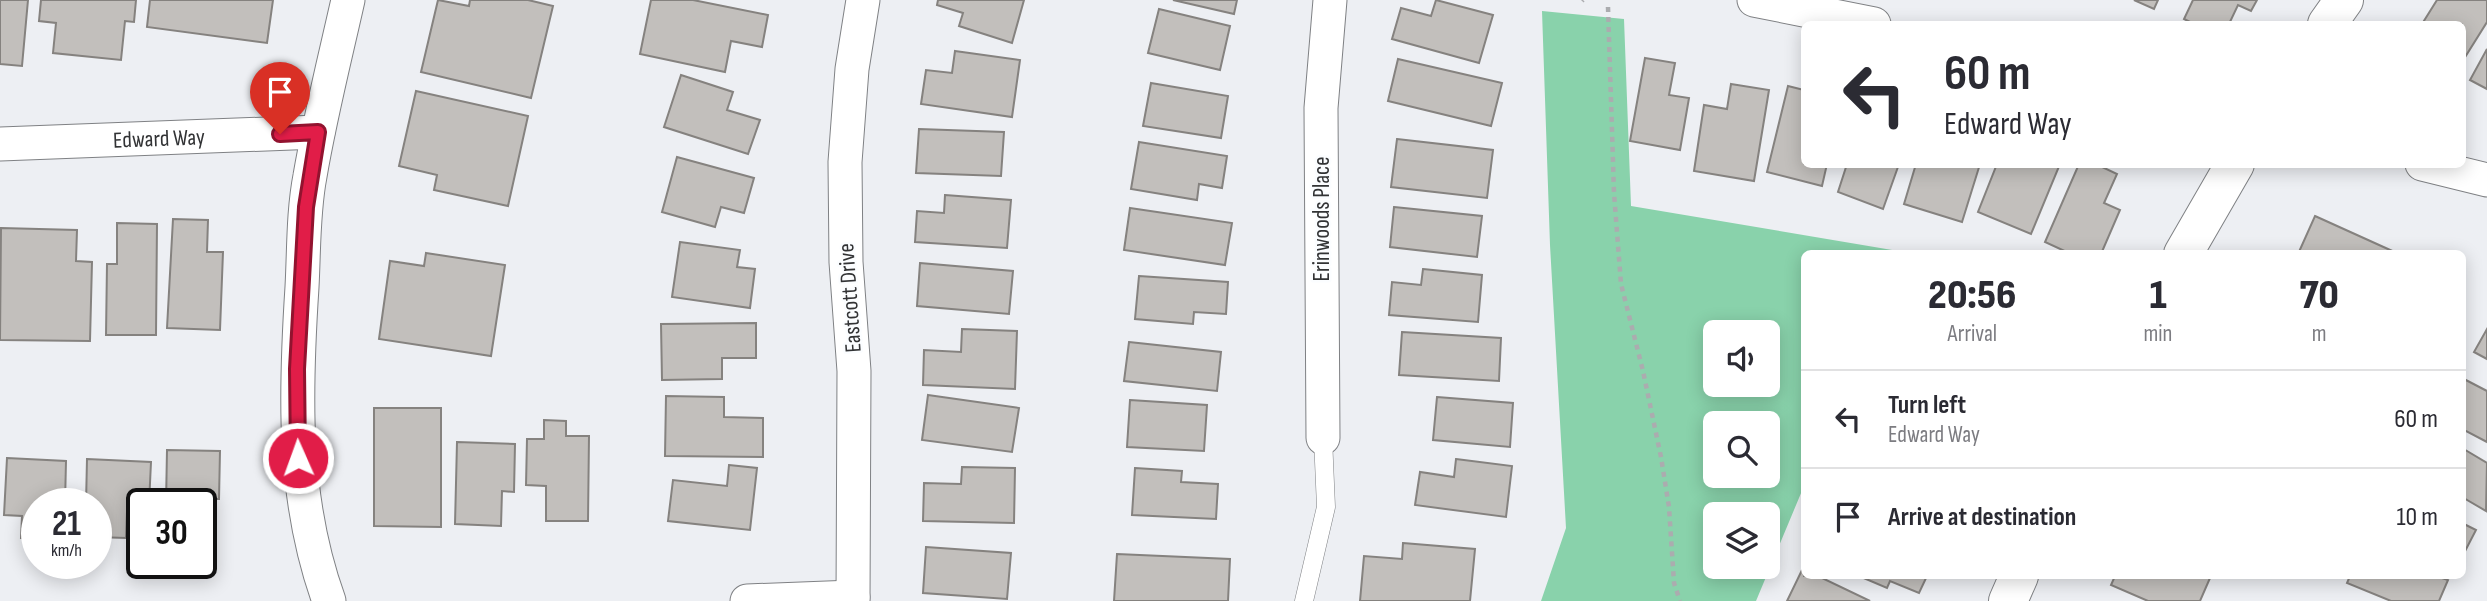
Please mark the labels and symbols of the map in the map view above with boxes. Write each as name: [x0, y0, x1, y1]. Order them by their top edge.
pin: [250, 62, 310, 134]
street label: Edward Way: [112, 123, 205, 155]
street label: Erinwoods Place: [1308, 157, 1336, 281]
street label: Eastcott Drive: [832, 242, 868, 354]
position arrow: [261, 421, 335, 495]
speed limit sign: 30: [126, 488, 217, 579]

